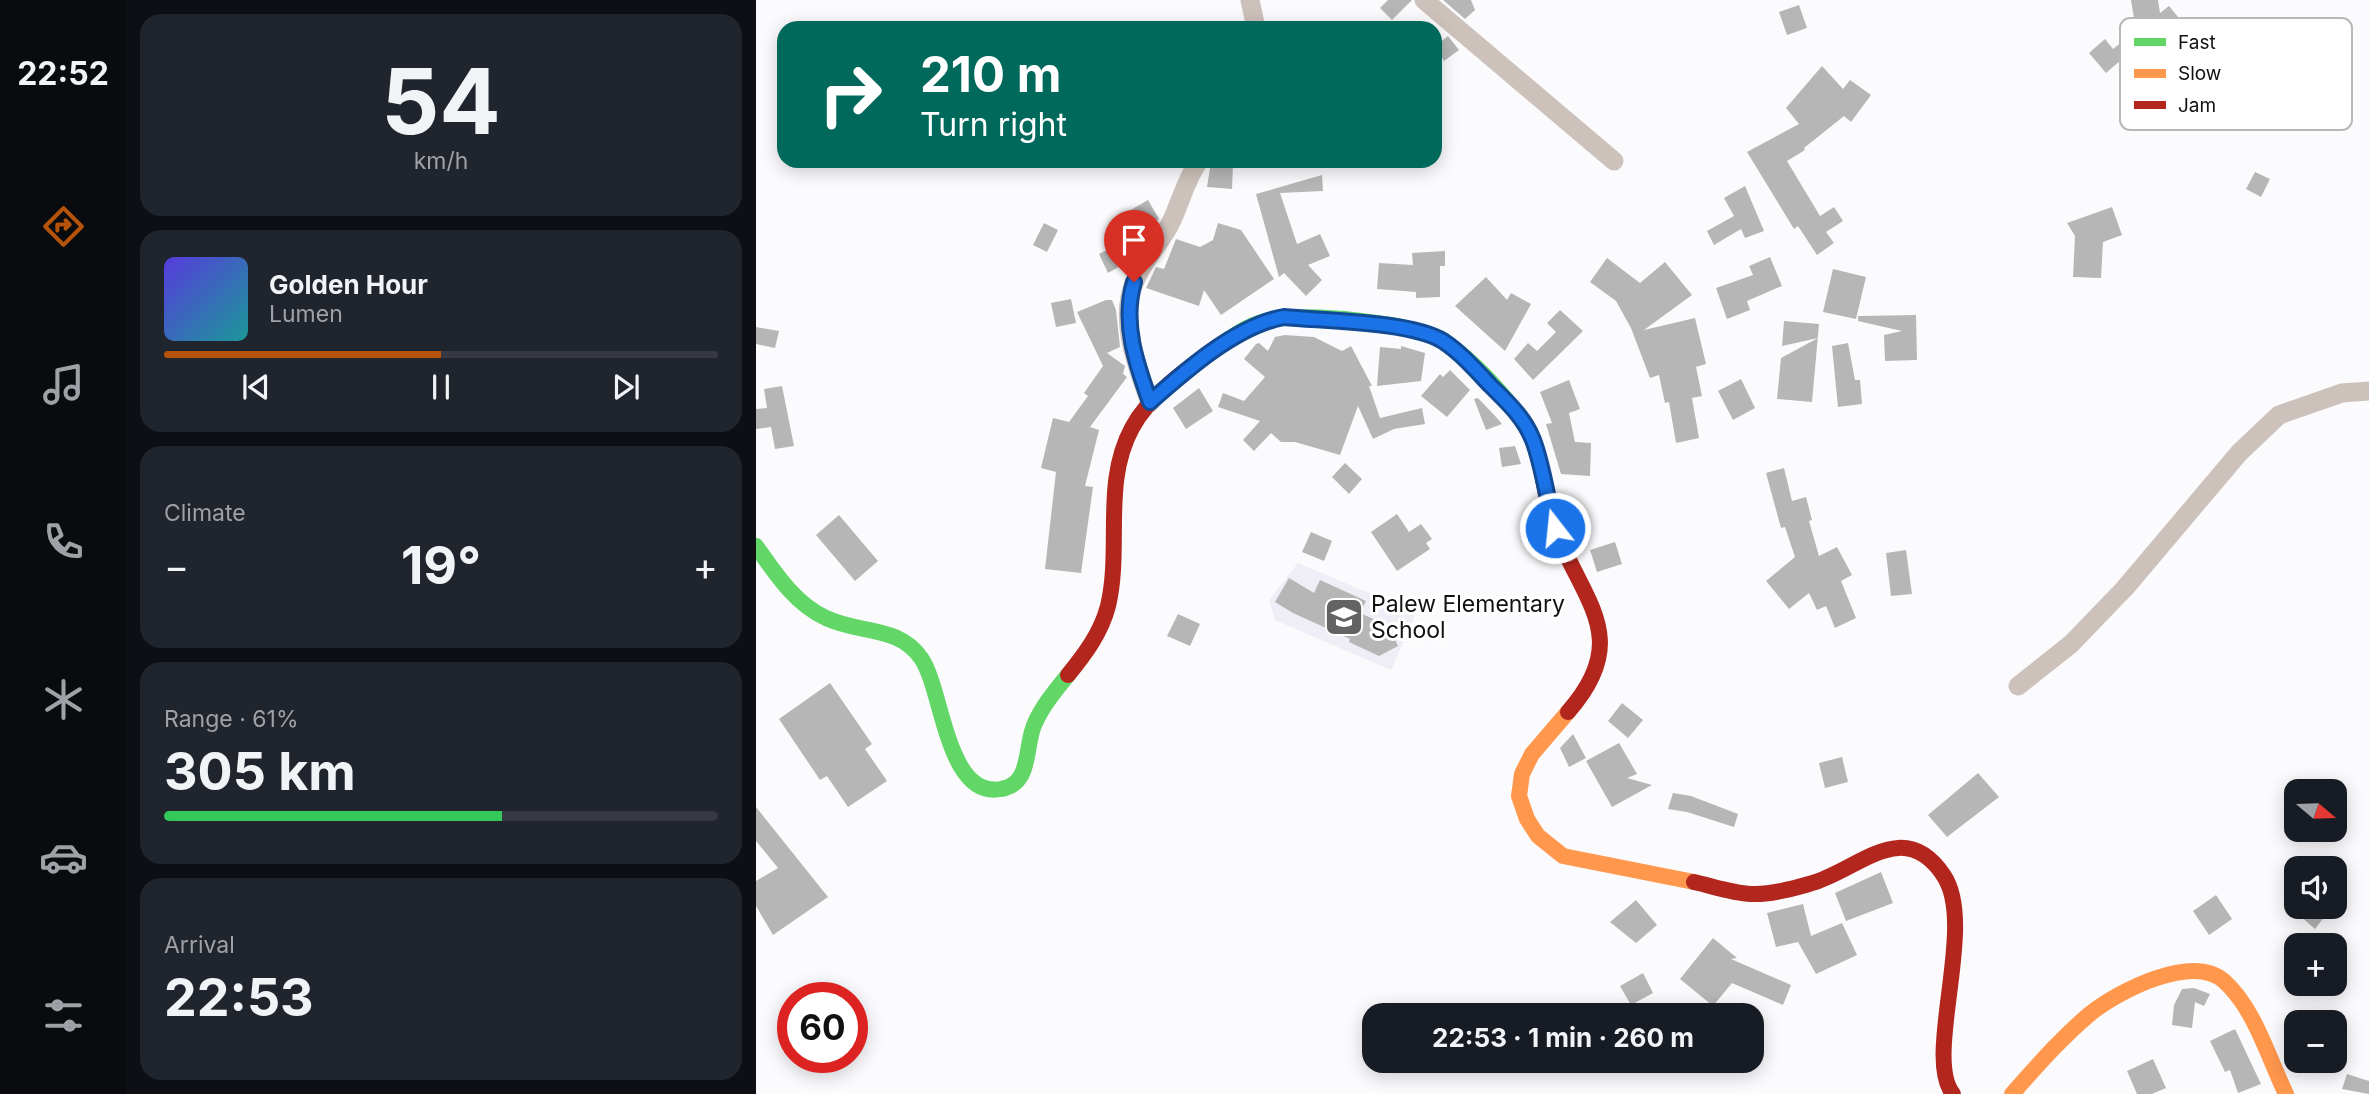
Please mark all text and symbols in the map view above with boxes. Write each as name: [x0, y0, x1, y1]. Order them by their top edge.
legend: [2120, 18, 2352, 130]
text: Fast: [2178, 31, 2216, 54]
text: 210 m: [920, 45, 1061, 104]
text: 54: [381, 46, 501, 156]
icon: right: [805, 49, 896, 140]
text: 22:52: [17, 54, 109, 93]
text: Slow: [2178, 62, 2221, 85]
text: Jam: [2178, 94, 2216, 117]
text: Turn right: [920, 105, 1067, 144]
text: km/h: [414, 147, 468, 175]
icon: directions: [39, 202, 88, 251]
pin: [1104, 210, 1164, 282]
icon: arrive: [1115, 221, 1153, 259]
text: Golden Hour: [269, 269, 428, 300]
text: Lumen: [269, 300, 343, 328]
icon: music: [39, 360, 88, 409]
icon: previous: [237, 368, 275, 406]
icon: pause: [422, 368, 460, 406]
icon: next: [607, 368, 645, 406]
position arrow: [1518, 491, 1592, 565]
text: Climate: [164, 499, 246, 527]
icon: phone: [39, 517, 88, 566]
text: 19°: [401, 534, 481, 597]
text: −: [164, 543, 189, 589]
text: +: [693, 543, 718, 589]
place label: Palew Elementary School: [1371, 590, 1565, 644]
school or university icon: Palew Elementary School: [1323, 596, 1365, 638]
icon: climate: [39, 675, 88, 724]
text: Range · 61%: [164, 705, 298, 733]
text: 305 km: [164, 740, 356, 803]
north arrow: [2284, 779, 2347, 842]
map controls: [2284, 779, 2347, 1073]
icon: car: [39, 833, 88, 882]
button: sound: [2284, 856, 2347, 919]
text: Arrival: [164, 931, 235, 959]
button: +: [2284, 933, 2347, 996]
text: 22:53: [164, 966, 314, 1029]
speed limit sign: 60: [777, 982, 868, 1073]
icon: filters: [39, 991, 88, 1040]
button: −: [2284, 1010, 2347, 1073]
text: 22:53 · 1 min · 260 m: [1432, 1022, 1694, 1053]

